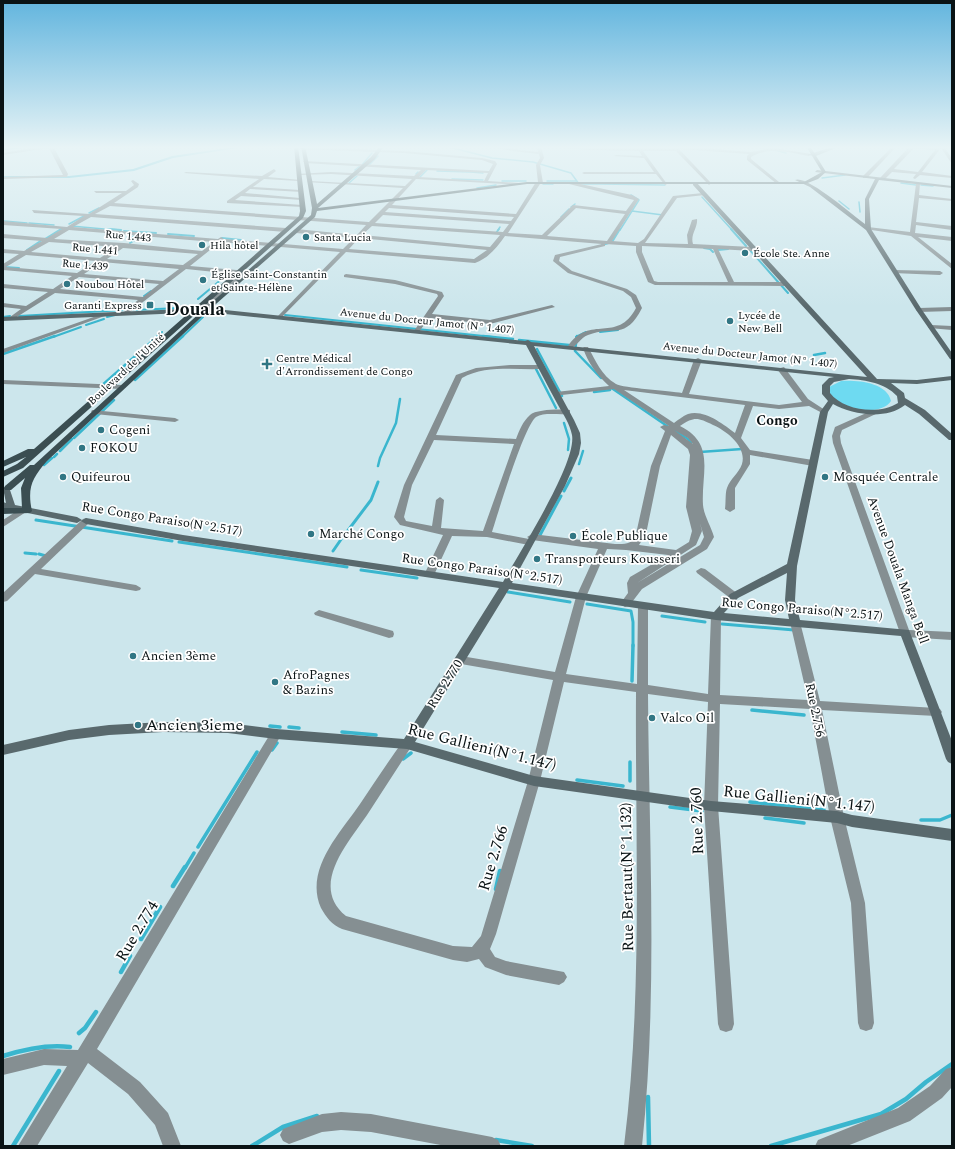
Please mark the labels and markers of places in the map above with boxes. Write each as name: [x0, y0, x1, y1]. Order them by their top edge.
place label: Santa Lucia: [314, 229, 372, 246]
marker: Santa Lucia: [301, 232, 311, 242]
place label: Hila hôtel: [210, 237, 259, 254]
marker: Hila hôtel: [197, 240, 207, 250]
place label: École Ste. Anne: [753, 245, 830, 262]
marker: École Ste. Anne: [740, 248, 750, 258]
place label: Église Saint-Constantin et Sainte-Hélène: [211, 266, 327, 296]
marker: Église Saint-Constantin et Sainte-Hélène: [198, 275, 208, 285]
place label: Noubou Hôtel: [75, 276, 144, 293]
marker: Noubou Hôtel: [62, 279, 72, 289]
place label: Garanti Express: [64, 297, 142, 314]
marker: Garanti Express: [145, 300, 155, 310]
place label: Lycée de New Bell: [738, 307, 782, 337]
marker: Lycée de New Bell: [725, 316, 735, 326]
place label: Centre Médical d'Arrondissement de Congo: [276, 350, 413, 380]
marker: Centre Médical d'Arrondissement de Congo: [261, 358, 273, 370]
place label: Cogeni: [109, 420, 150, 440]
marker: Cogeni: [96, 425, 106, 435]
place label: FOKOU: [90, 438, 138, 458]
marker: FOKOU: [77, 443, 87, 453]
place label: Quifeurou: [71, 467, 130, 487]
place label: Mosquée Centrale: [833, 467, 938, 487]
marker: Quifeurou: [58, 472, 68, 482]
marker: Mosquée Centrale: [820, 472, 830, 482]
place label: Marché Congo: [319, 524, 404, 544]
place label: École Publique: [581, 526, 668, 546]
marker: Marché Congo: [306, 529, 316, 539]
marker: École Publique: [568, 531, 578, 541]
place label: Transporteurs Kousseri: [545, 549, 680, 569]
marker: Transporteurs Kousseri: [532, 554, 542, 564]
place label: Ancien 3ème: [141, 646, 216, 666]
marker: Ancien 3ème: [128, 651, 138, 661]
place label: AfroPagnes & Bazins: [283, 665, 350, 700]
marker: AfroPagnes & Bazins: [270, 677, 280, 687]
place label: Valco Oil: [660, 708, 714, 728]
place label: Ancien 3ieme: [146, 713, 243, 737]
marker: Valco Oil: [647, 713, 657, 723]
marker: Ancien 3ieme: [133, 720, 143, 730]

